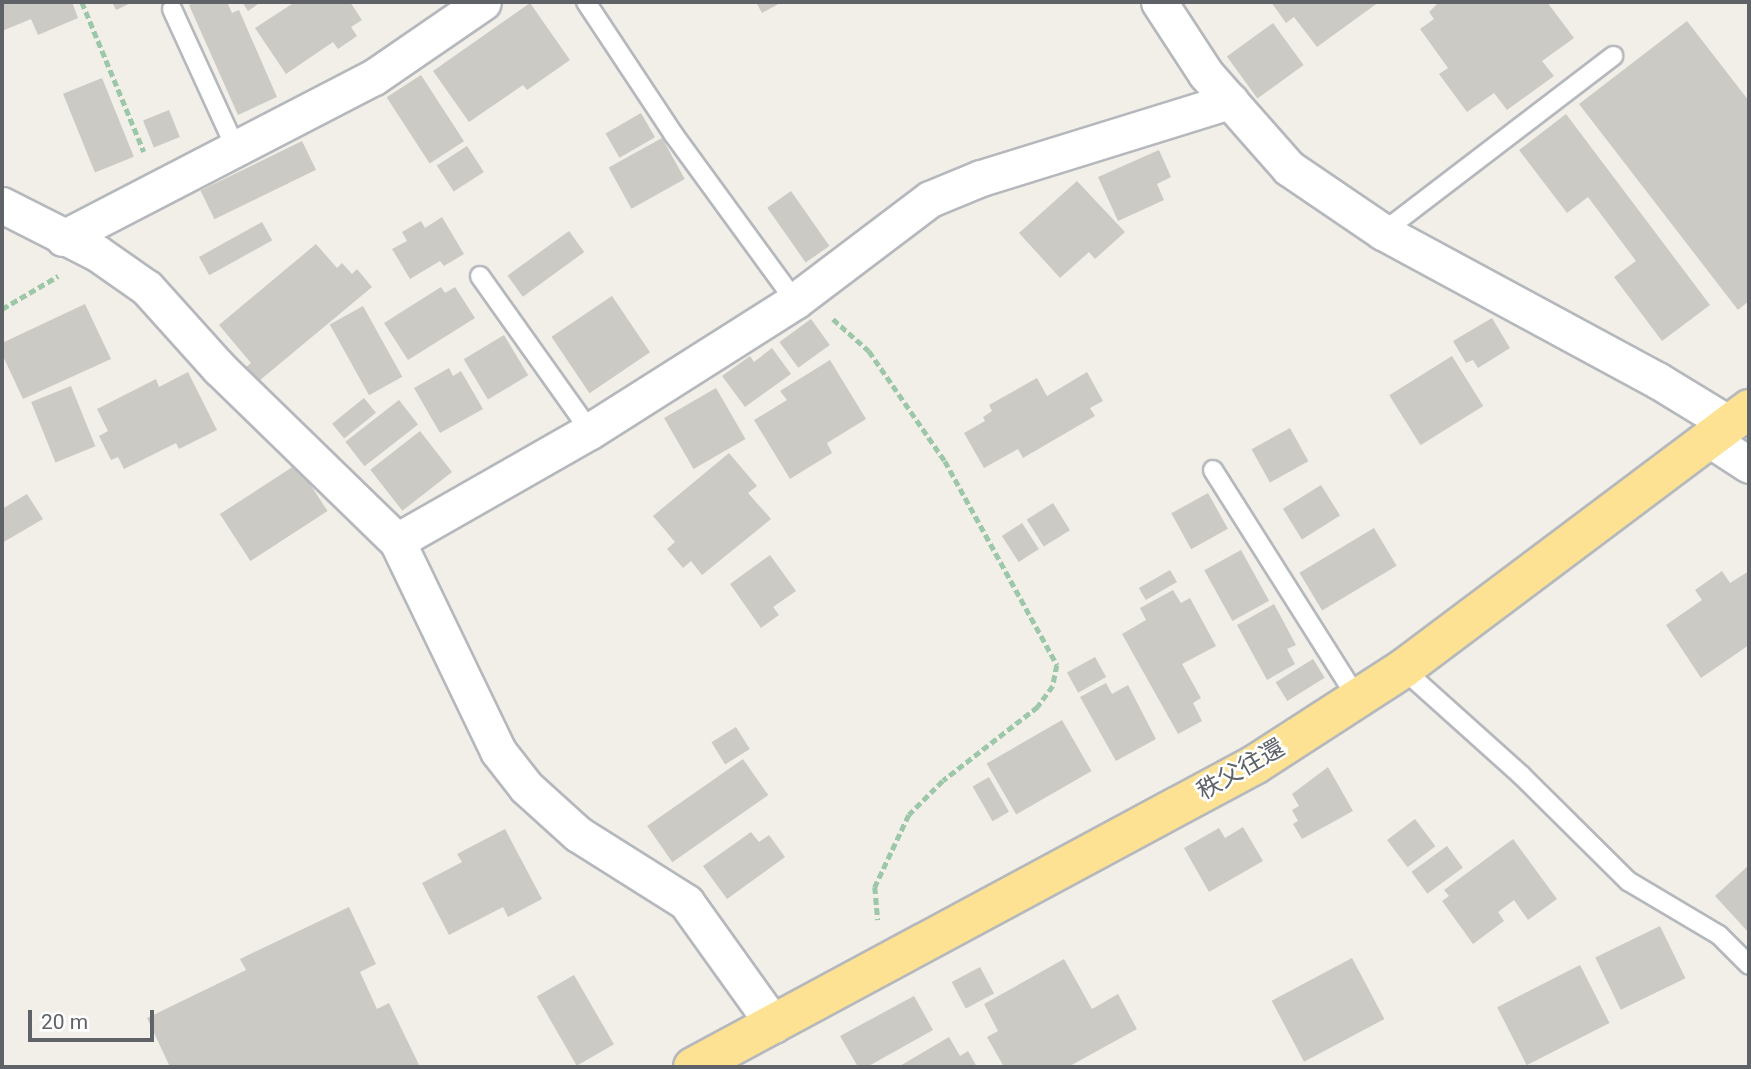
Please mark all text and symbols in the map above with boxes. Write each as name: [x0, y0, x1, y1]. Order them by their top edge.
street label: 秩父往還: [1192, 734, 1290, 806]
scale bar: [32, 996, 158, 1040]
text: 20 m: [41, 1010, 88, 1034]

